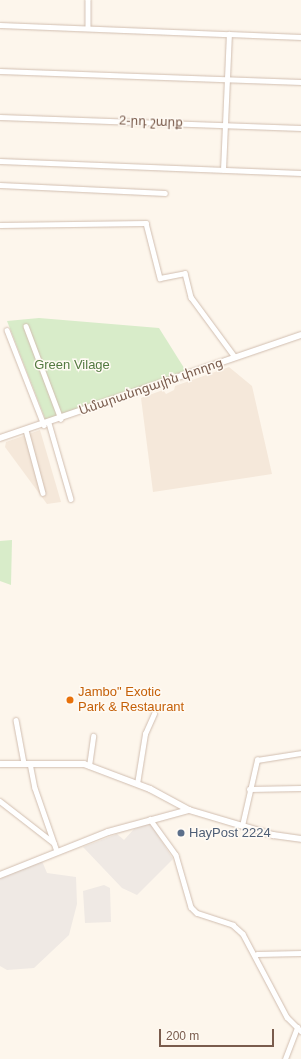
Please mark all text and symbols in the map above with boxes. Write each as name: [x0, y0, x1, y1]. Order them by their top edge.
street label: 2-րդ շարք: [119, 113, 183, 131]
street label: Ամարանոցային փողոց: [77, 355, 225, 419]
park label: Green Vilage: [34, 357, 110, 373]
place label: Jambo" Exotic Park & Restaurant: [78, 685, 184, 716]
marker: Jambo" Exotic Park & Restaurant: [65, 695, 75, 705]
place label: HayPost 2224: [189, 825, 271, 841]
marker: HayPost 2224: [176, 828, 186, 838]
scale bar: [161, 1021, 276, 1047]
text: 200 m: [166, 1029, 199, 1043]

